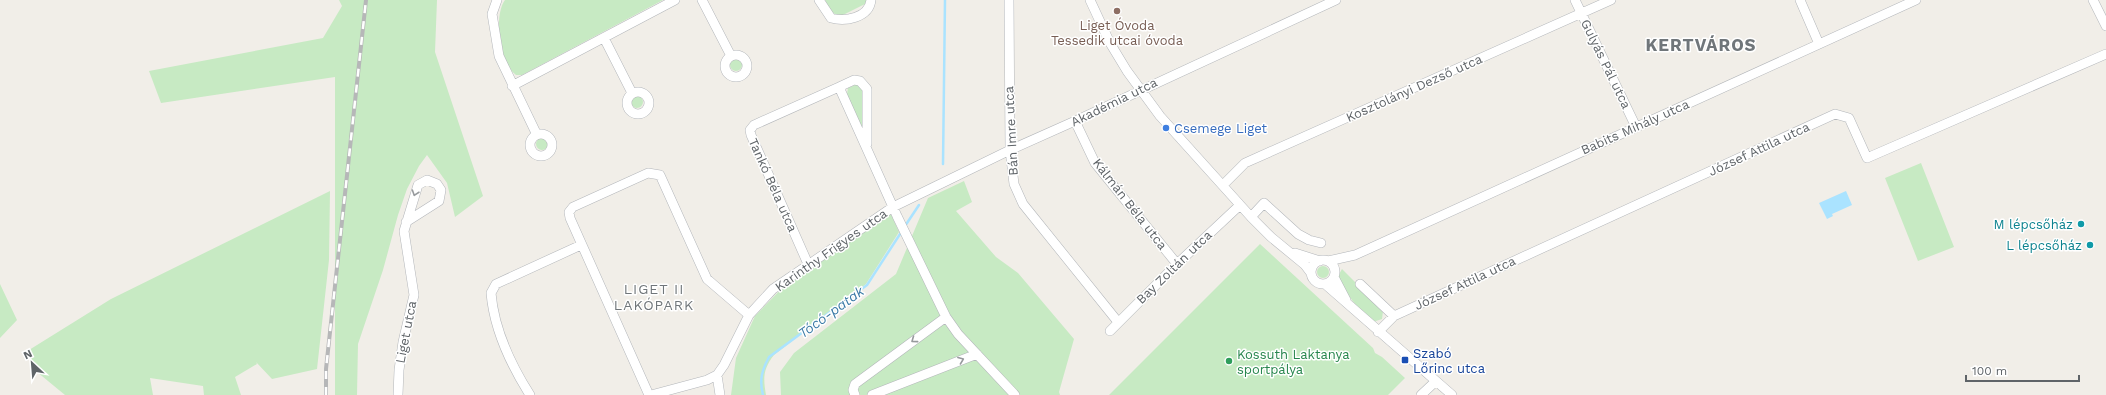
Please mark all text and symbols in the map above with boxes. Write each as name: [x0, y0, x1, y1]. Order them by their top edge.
marker: Liget Óvoda Tessedik utcai óvoda: [1112, 6, 1122, 16]
place label: Liget Óvoda Tessedik utcai óvoda: [1051, 17, 1184, 48]
street label: Gulyás Pál utca: [1578, 17, 1634, 112]
district label: KERTVÁROS: [1645, 35, 1757, 55]
street label: Kosztolányi Dezső utca: [1344, 51, 1485, 125]
street label: Akadémia utca: [1068, 74, 1160, 129]
street label: Bán Imre utca: [1001, 85, 1021, 176]
street label: Babits Mihály utca: [1579, 96, 1692, 158]
street label: József Attila utca: [1706, 119, 1813, 179]
place label: Csemege Liget: [1174, 121, 1267, 136]
marker: Csemege Liget: [1161, 123, 1171, 133]
street label: Tankó Béla utca: [746, 136, 801, 235]
street label: Kálmán Béla utca: [1090, 155, 1171, 253]
one-way arrow: [411, 190, 420, 197]
street label: Karinthy Frigyes utca: [772, 205, 890, 294]
place label: M lépcsőház: [1994, 217, 2073, 232]
marker: M lépcsőház: [2076, 219, 2086, 229]
street label: Bay Zoltán utca: [1133, 227, 1215, 307]
place label: L lépcsőház: [2006, 238, 2082, 253]
marker: L lépcsőház: [2085, 240, 2095, 250]
street label: József Attila utca: [1412, 253, 1519, 313]
district label: LIGET II LAKÓPARK: [614, 281, 694, 313]
water label: Tócó-patak: [795, 283, 867, 341]
street label: Liget utca: [393, 299, 420, 365]
one-way arrow: [912, 335, 919, 342]
north arrow: [12, 343, 52, 383]
place label: Szabó Lőrinc utca: [1413, 346, 1486, 376]
text: N: [21, 347, 34, 362]
place label: Kossuth Laktanya sportpálya: [1237, 347, 1350, 377]
marker: Szabó Lőrinc utca: [1400, 355, 1410, 365]
marker: Kossuth Laktanya sportpálya: [1224, 356, 1234, 366]
one-way arrow: [957, 357, 964, 365]
scale bar: [1966, 357, 2079, 383]
text: 100 m: [1972, 364, 2007, 378]

